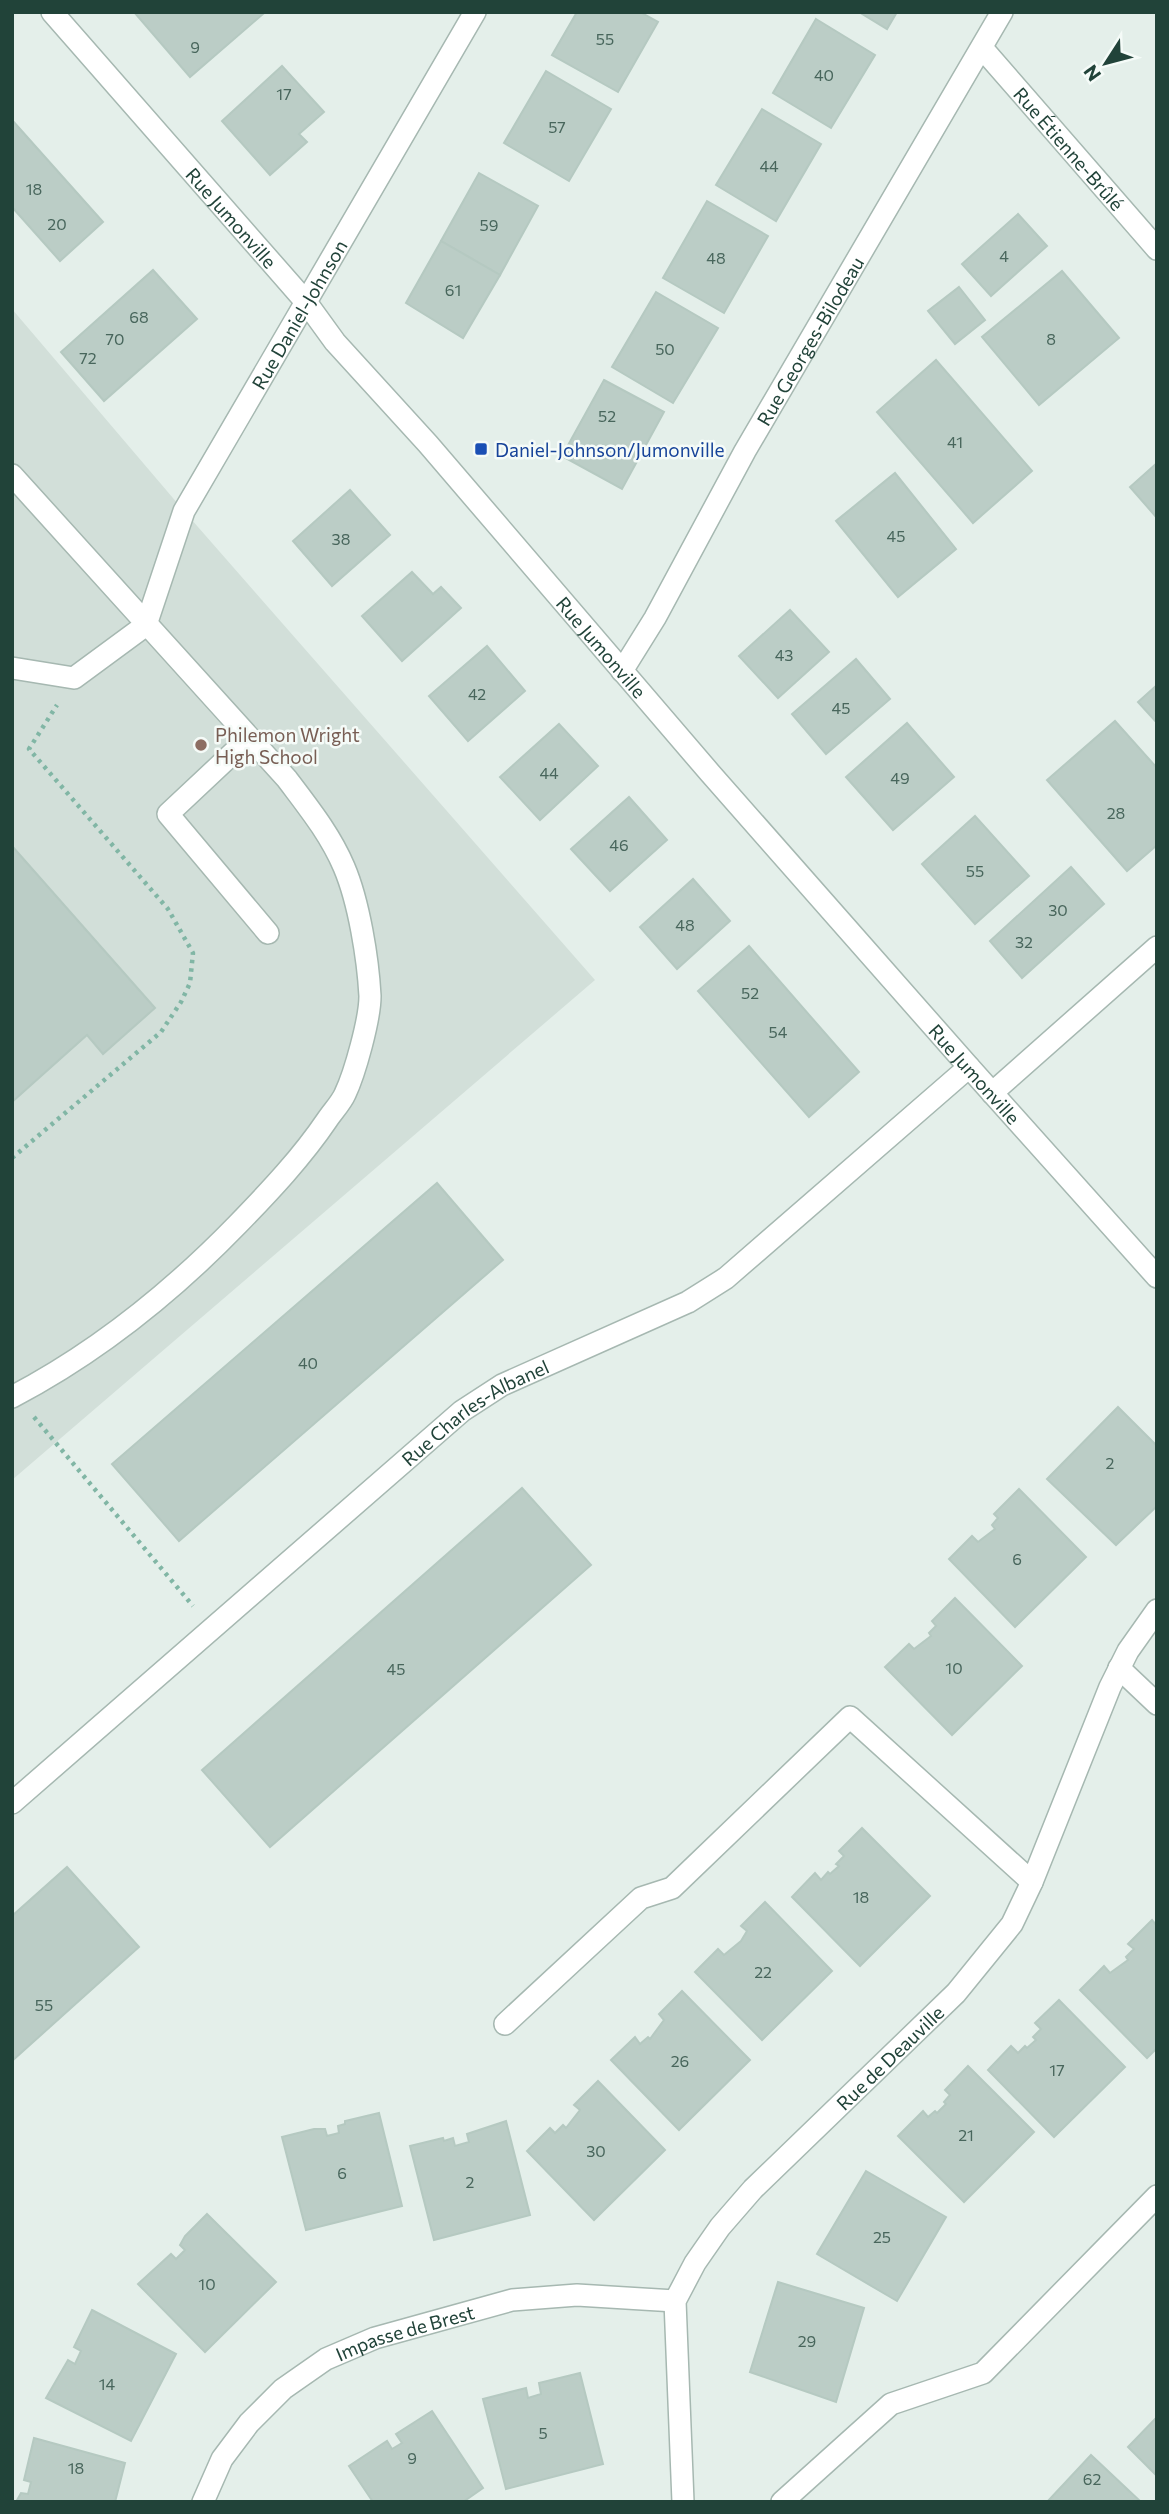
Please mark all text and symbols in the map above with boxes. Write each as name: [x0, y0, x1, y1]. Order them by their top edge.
north arrow: [1071, 28, 1141, 98]
house number: 55: [596, 29, 614, 48]
house number: 9: [190, 37, 200, 56]
text: N: [1078, 61, 1105, 86]
house number: 40: [814, 65, 834, 84]
street label: Rue Étienne-Brûlé: [1009, 82, 1129, 215]
house number: 17: [276, 84, 292, 103]
house number: 57: [548, 117, 566, 136]
house number: 44: [759, 156, 779, 175]
street label: Rue Jumonville: [182, 162, 282, 272]
house number: 18: [26, 179, 42, 198]
house number: 20: [47, 214, 67, 233]
house number: 59: [480, 215, 498, 234]
street label: Rue Daniel-Johnson: [246, 235, 351, 393]
house number: 4: [999, 246, 1009, 265]
house number: 48: [706, 248, 726, 267]
street label: Rue Georges-Bilodeau: [751, 252, 868, 429]
house number: 61: [445, 280, 461, 299]
house number: 68: [129, 307, 149, 326]
house number: 70: [106, 329, 124, 348]
house number: 8: [1046, 329, 1056, 348]
house number: 50: [655, 339, 675, 358]
house number: 72: [79, 348, 97, 367]
house number: 52: [598, 406, 616, 425]
house number: 41: [947, 432, 963, 451]
place label: Daniel-Johnson/Jumonville: [495, 438, 725, 461]
marker: Daniel-Johnson/Jumonville: [473, 441, 489, 457]
house number: 45: [887, 526, 905, 545]
house number: 38: [332, 529, 350, 548]
street label: Rue Jumonville: [552, 591, 652, 702]
house number: 43: [775, 645, 793, 664]
house number: 42: [468, 684, 486, 703]
house number: 45: [832, 698, 850, 717]
place label: Philemon Wright High School: [215, 723, 360, 768]
marker: Philemon Wright High School: [193, 737, 209, 753]
house number: 44: [539, 763, 559, 782]
house number: 49: [890, 768, 910, 787]
house number: 28: [1107, 803, 1125, 822]
house number: 46: [609, 835, 629, 854]
house number: 55: [966, 861, 984, 880]
house number: 30: [1048, 900, 1068, 919]
house number: 48: [675, 915, 695, 934]
house number: 32: [1015, 932, 1033, 951]
house number: 52: [741, 983, 759, 1002]
street label: Rue Jumonville: [925, 1019, 1026, 1128]
house number: 54: [769, 1022, 788, 1041]
house number: 40: [298, 1353, 318, 1372]
street label: Rue Charles-Albanel: [396, 1354, 552, 1470]
house number: 2: [1106, 1453, 1115, 1472]
house number: 6: [1012, 1549, 1022, 1568]
house number: 10: [945, 1658, 963, 1677]
house number: 45: [387, 1659, 405, 1678]
house number: 18: [853, 1887, 869, 1906]
house number: 22: [754, 1962, 772, 1981]
house number: 55: [35, 1995, 53, 2014]
street label: Rue de Deauville: [831, 2000, 948, 2114]
house number: 26: [671, 2051, 689, 2070]
house number: 17: [1049, 2060, 1065, 2079]
house number: 21: [958, 2125, 974, 2144]
house number: 30: [586, 2141, 606, 2160]
house number: 6: [337, 2163, 347, 2182]
house number: 2: [466, 2172, 475, 2191]
house number: 25: [873, 2227, 891, 2246]
house number: 10: [198, 2274, 216, 2293]
street label: Impasse de Brest: [332, 2299, 477, 2365]
house number: 29: [798, 2331, 816, 2350]
house number: 14: [99, 2374, 116, 2393]
house number: 5: [538, 2423, 548, 2442]
house number: 9: [407, 2448, 417, 2467]
house number: 18: [68, 2458, 84, 2477]
house number: 62: [1083, 2469, 1101, 2488]

